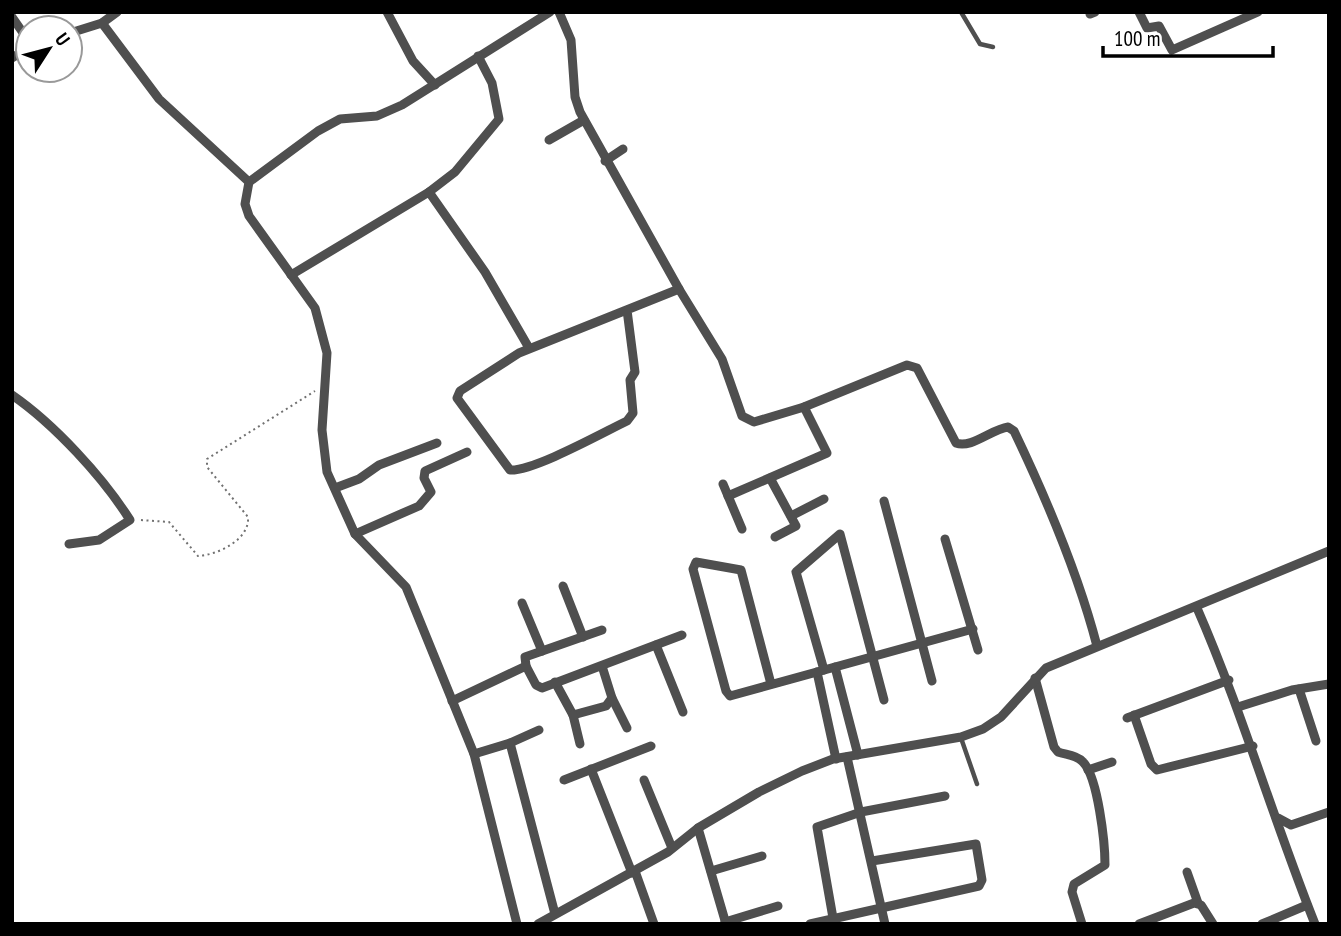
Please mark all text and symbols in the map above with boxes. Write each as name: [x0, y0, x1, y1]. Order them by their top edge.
north arrow: [14, 14, 84, 84]
scale bar: [1103, 14, 1273, 58]
text: 100 m: [1114, 25, 1160, 52]
text: U: [50, 28, 75, 50]

